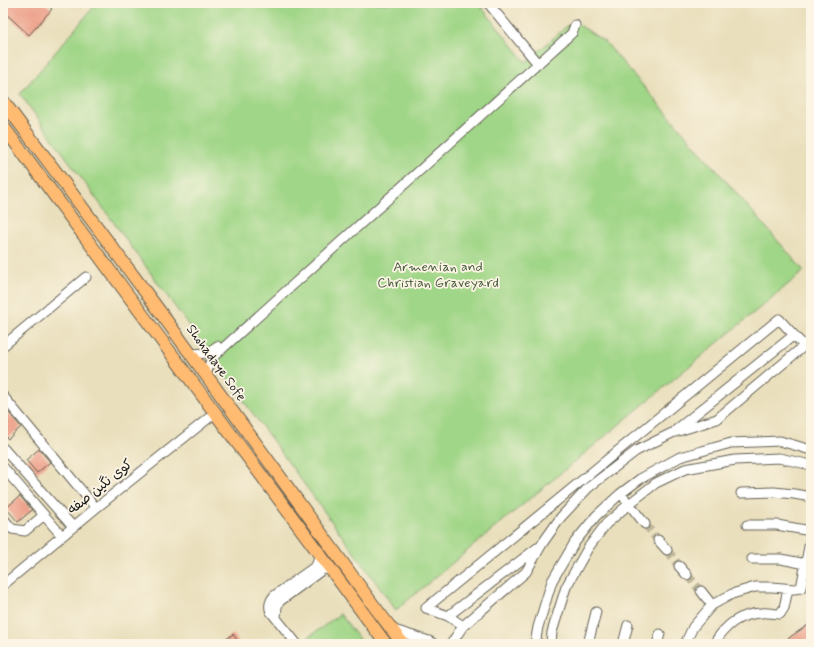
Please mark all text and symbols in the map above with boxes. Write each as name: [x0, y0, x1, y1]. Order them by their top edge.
park label: Armenian and Christian Graveyard: [377, 258, 499, 292]
street label: Shohadaye Sofe: [182, 321, 250, 405]
street label: کوی نگین صفه: [64, 455, 136, 519]

